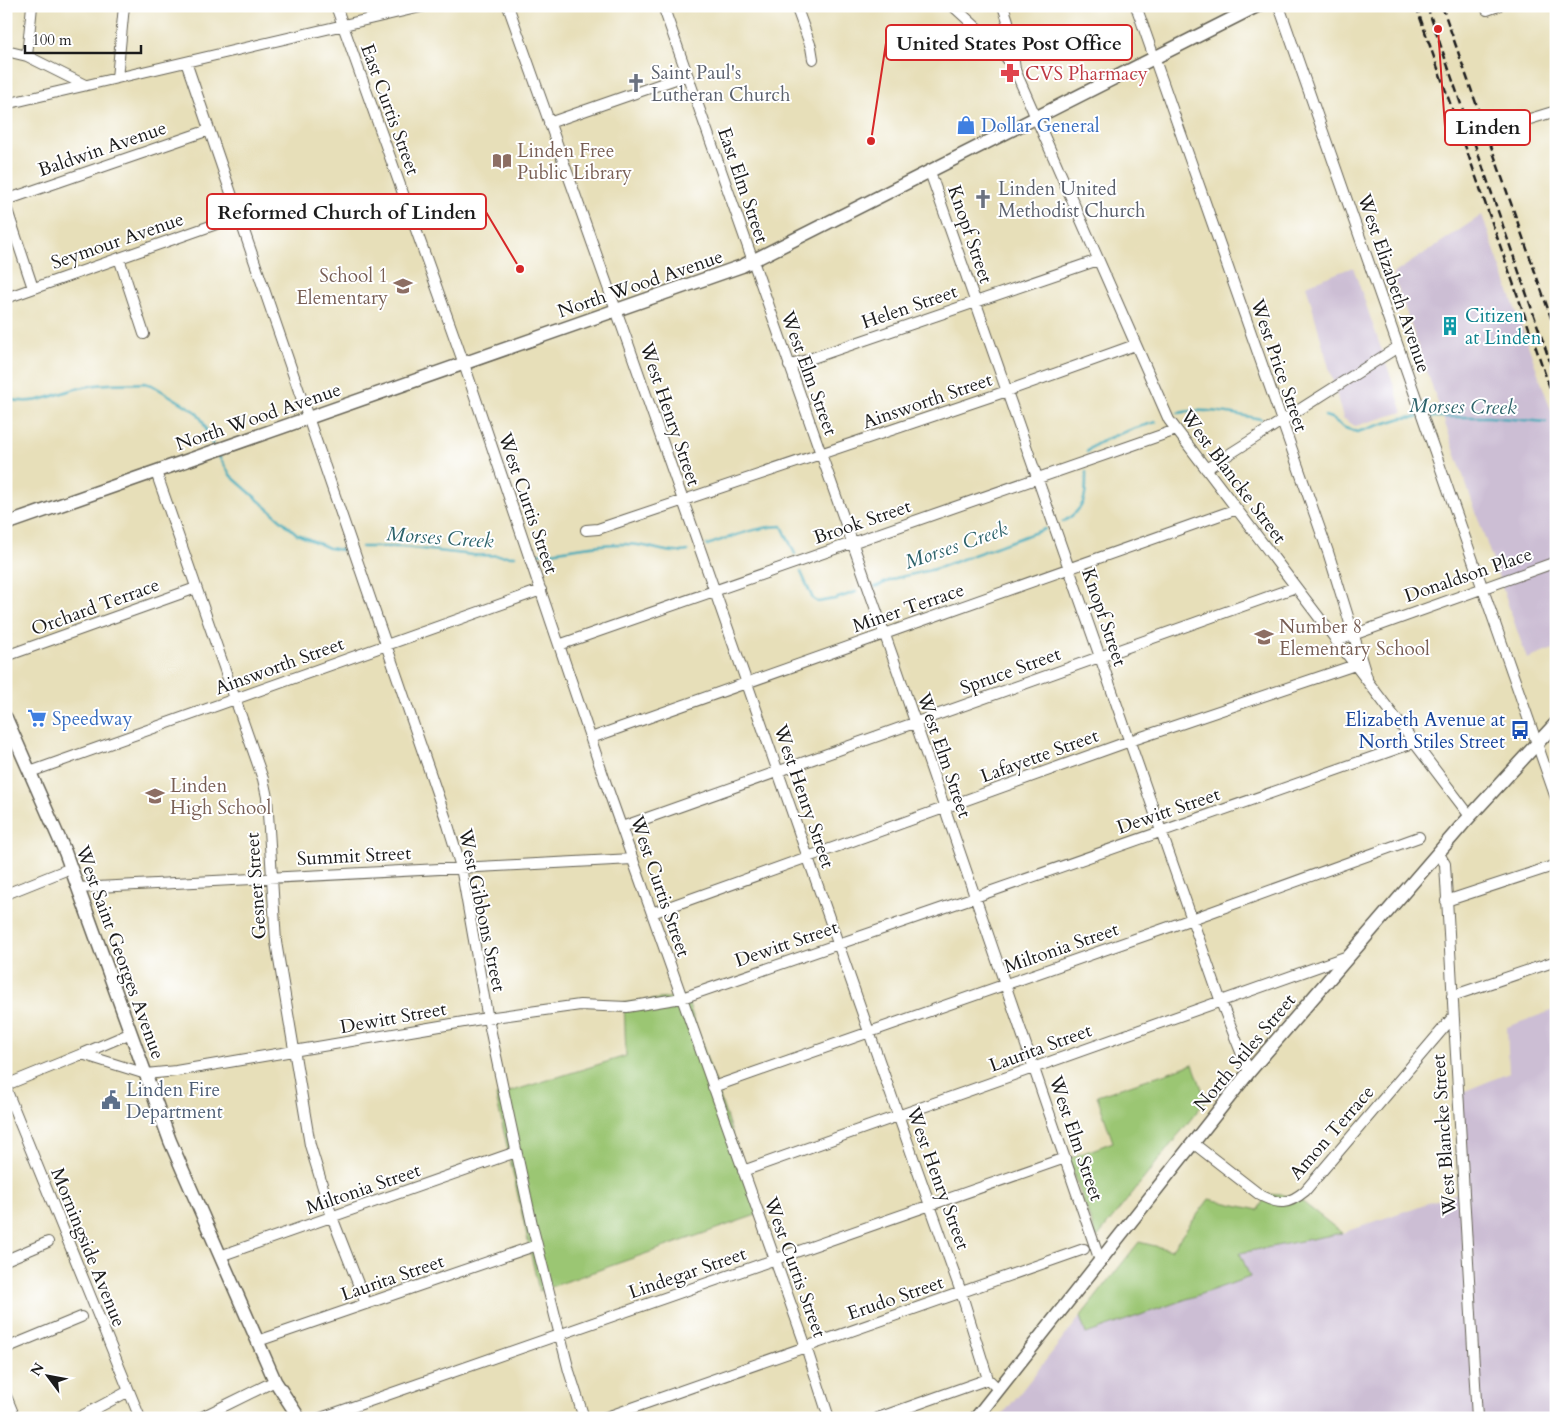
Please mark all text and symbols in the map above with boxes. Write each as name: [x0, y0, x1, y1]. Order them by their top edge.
scale bar: [25, 22, 141, 54]
callout: United States Post Office: [886, 25, 1132, 60]
text: 100 m: [32, 30, 72, 50]
text: United States Post Office: [896, 30, 1122, 57]
street label: East Curtis Street: [354, 40, 426, 179]
place label: Saint Paul's Lutheran Church: [651, 60, 791, 108]
place label: CVS Pharmacy: [1025, 61, 1148, 87]
pharmacy icon: CVS Pharmacy: [999, 62, 1021, 84]
church icon: Saint Paul's Lutheran Church: [625, 72, 647, 94]
callout: Linden: [1445, 110, 1530, 145]
place label: Dollar General: [981, 113, 1100, 139]
shop icon: Dollar General: [955, 114, 977, 136]
text: Linden: [1456, 114, 1521, 141]
street label: Baldwin Avenue: [35, 115, 170, 183]
street label: East Elm Street: [711, 124, 775, 247]
place label: Linden Free Public Library: [517, 138, 632, 186]
library icon: Linden Free Public Library: [491, 150, 513, 172]
place label: Linden United Methodist Church: [998, 176, 1146, 224]
street label: Knopf Street: [941, 182, 999, 287]
church icon: Linden United Methodist Church: [972, 188, 994, 210]
street label: West Elizabeth Avenue: [1351, 189, 1437, 376]
callout: Reformed Church of Linden: [207, 194, 486, 229]
text: Reformed Church of Linden: [218, 199, 477, 226]
street label: Seymour Avenue: [48, 206, 187, 276]
street label: North Wood Avenue: [554, 243, 726, 324]
place label: School 1 Elementary: [296, 263, 388, 311]
school or university icon: School 1 Elementary: [392, 275, 414, 297]
street label: Helen Street: [858, 278, 961, 335]
street label: West Price Street: [1244, 295, 1314, 435]
place label: Citizen at Linden: [1465, 303, 1542, 351]
street label: West Elm Street: [774, 307, 844, 439]
building icon: Citizen at Linden: [1439, 315, 1461, 337]
street label: West Henry Street: [633, 338, 707, 490]
street label: Ainsworth Street: [859, 367, 996, 435]
street label: North Wood Avenue: [172, 376, 344, 457]
water label: Morses Creek: [1409, 392, 1517, 421]
street label: West Blancke Street: [1173, 403, 1292, 549]
street label: West Curtis Street: [491, 428, 564, 577]
street label: Brook Street: [810, 493, 914, 551]
water label: Morses Creek: [901, 515, 1011, 576]
water label: Morses Creek: [385, 520, 495, 555]
street label: Donaldson Place: [1401, 541, 1536, 609]
street label: Knopf Street: [1075, 565, 1133, 670]
street label: Orchard Terrace: [28, 572, 163, 642]
street label: Miner Terrace: [849, 577, 968, 639]
place label: Number 8 Elementary School: [1279, 614, 1430, 662]
school or university icon: Number 8 Elementary School: [1253, 626, 1275, 648]
street label: Ainsworth Street: [211, 631, 348, 701]
street label: Spruce Street: [957, 641, 1064, 701]
street label: West Elm Street: [910, 688, 978, 821]
place label: Speedway: [52, 706, 132, 732]
supermarket icon: Speedway: [26, 707, 48, 729]
place label: Elizabeth Avenue at North Stiles Street: [1345, 707, 1505, 755]
bus stop icon: Elizabeth Avenue at North Stiles Street: [1509, 719, 1531, 741]
street label: West Henry Street: [767, 720, 841, 872]
street label: Lafayette Street: [977, 723, 1102, 789]
place label: Linden High School: [170, 773, 272, 821]
street label: Dewitt Street: [1113, 781, 1223, 841]
school or university icon: Linden High School: [144, 785, 166, 807]
street label: West Curtis Street: [623, 811, 696, 960]
street label: West Gibbons Street: [452, 825, 512, 994]
street label: Gesner Street: [239, 832, 273, 940]
street label: Summit Street: [296, 840, 412, 872]
street label: West Saint Georges Avenue: [69, 841, 171, 1063]
street label: Dewitt Street: [731, 914, 841, 974]
street label: Miltonia Street: [1001, 916, 1122, 980]
street label: North Stiles Street: [1188, 988, 1302, 1117]
street label: Dewitt Street: [338, 996, 448, 1040]
street label: Laurita Street: [985, 1017, 1095, 1079]
street label: West Blancke Street: [1425, 1053, 1463, 1218]
street label: West Elm Street: [1042, 1071, 1110, 1204]
place label: Linden Fire Department: [126, 1077, 223, 1125]
street label: Amon Terrace: [1283, 1080, 1380, 1186]
public building icon: Linden Fire Department: [100, 1089, 122, 1111]
street label: West Henry Street: [900, 1102, 976, 1253]
street label: Miltonia Street: [303, 1157, 424, 1221]
street label: Morningside Avenue: [44, 1164, 132, 1331]
street label: West Curtis Street: [757, 1193, 832, 1341]
street label: Lindegar Street: [625, 1241, 750, 1305]
street label: Laurita Street: [337, 1248, 447, 1308]
street label: Erudo Street: [844, 1269, 947, 1327]
north arrow: [22, 1352, 72, 1402]
text: N: [26, 1359, 49, 1380]

